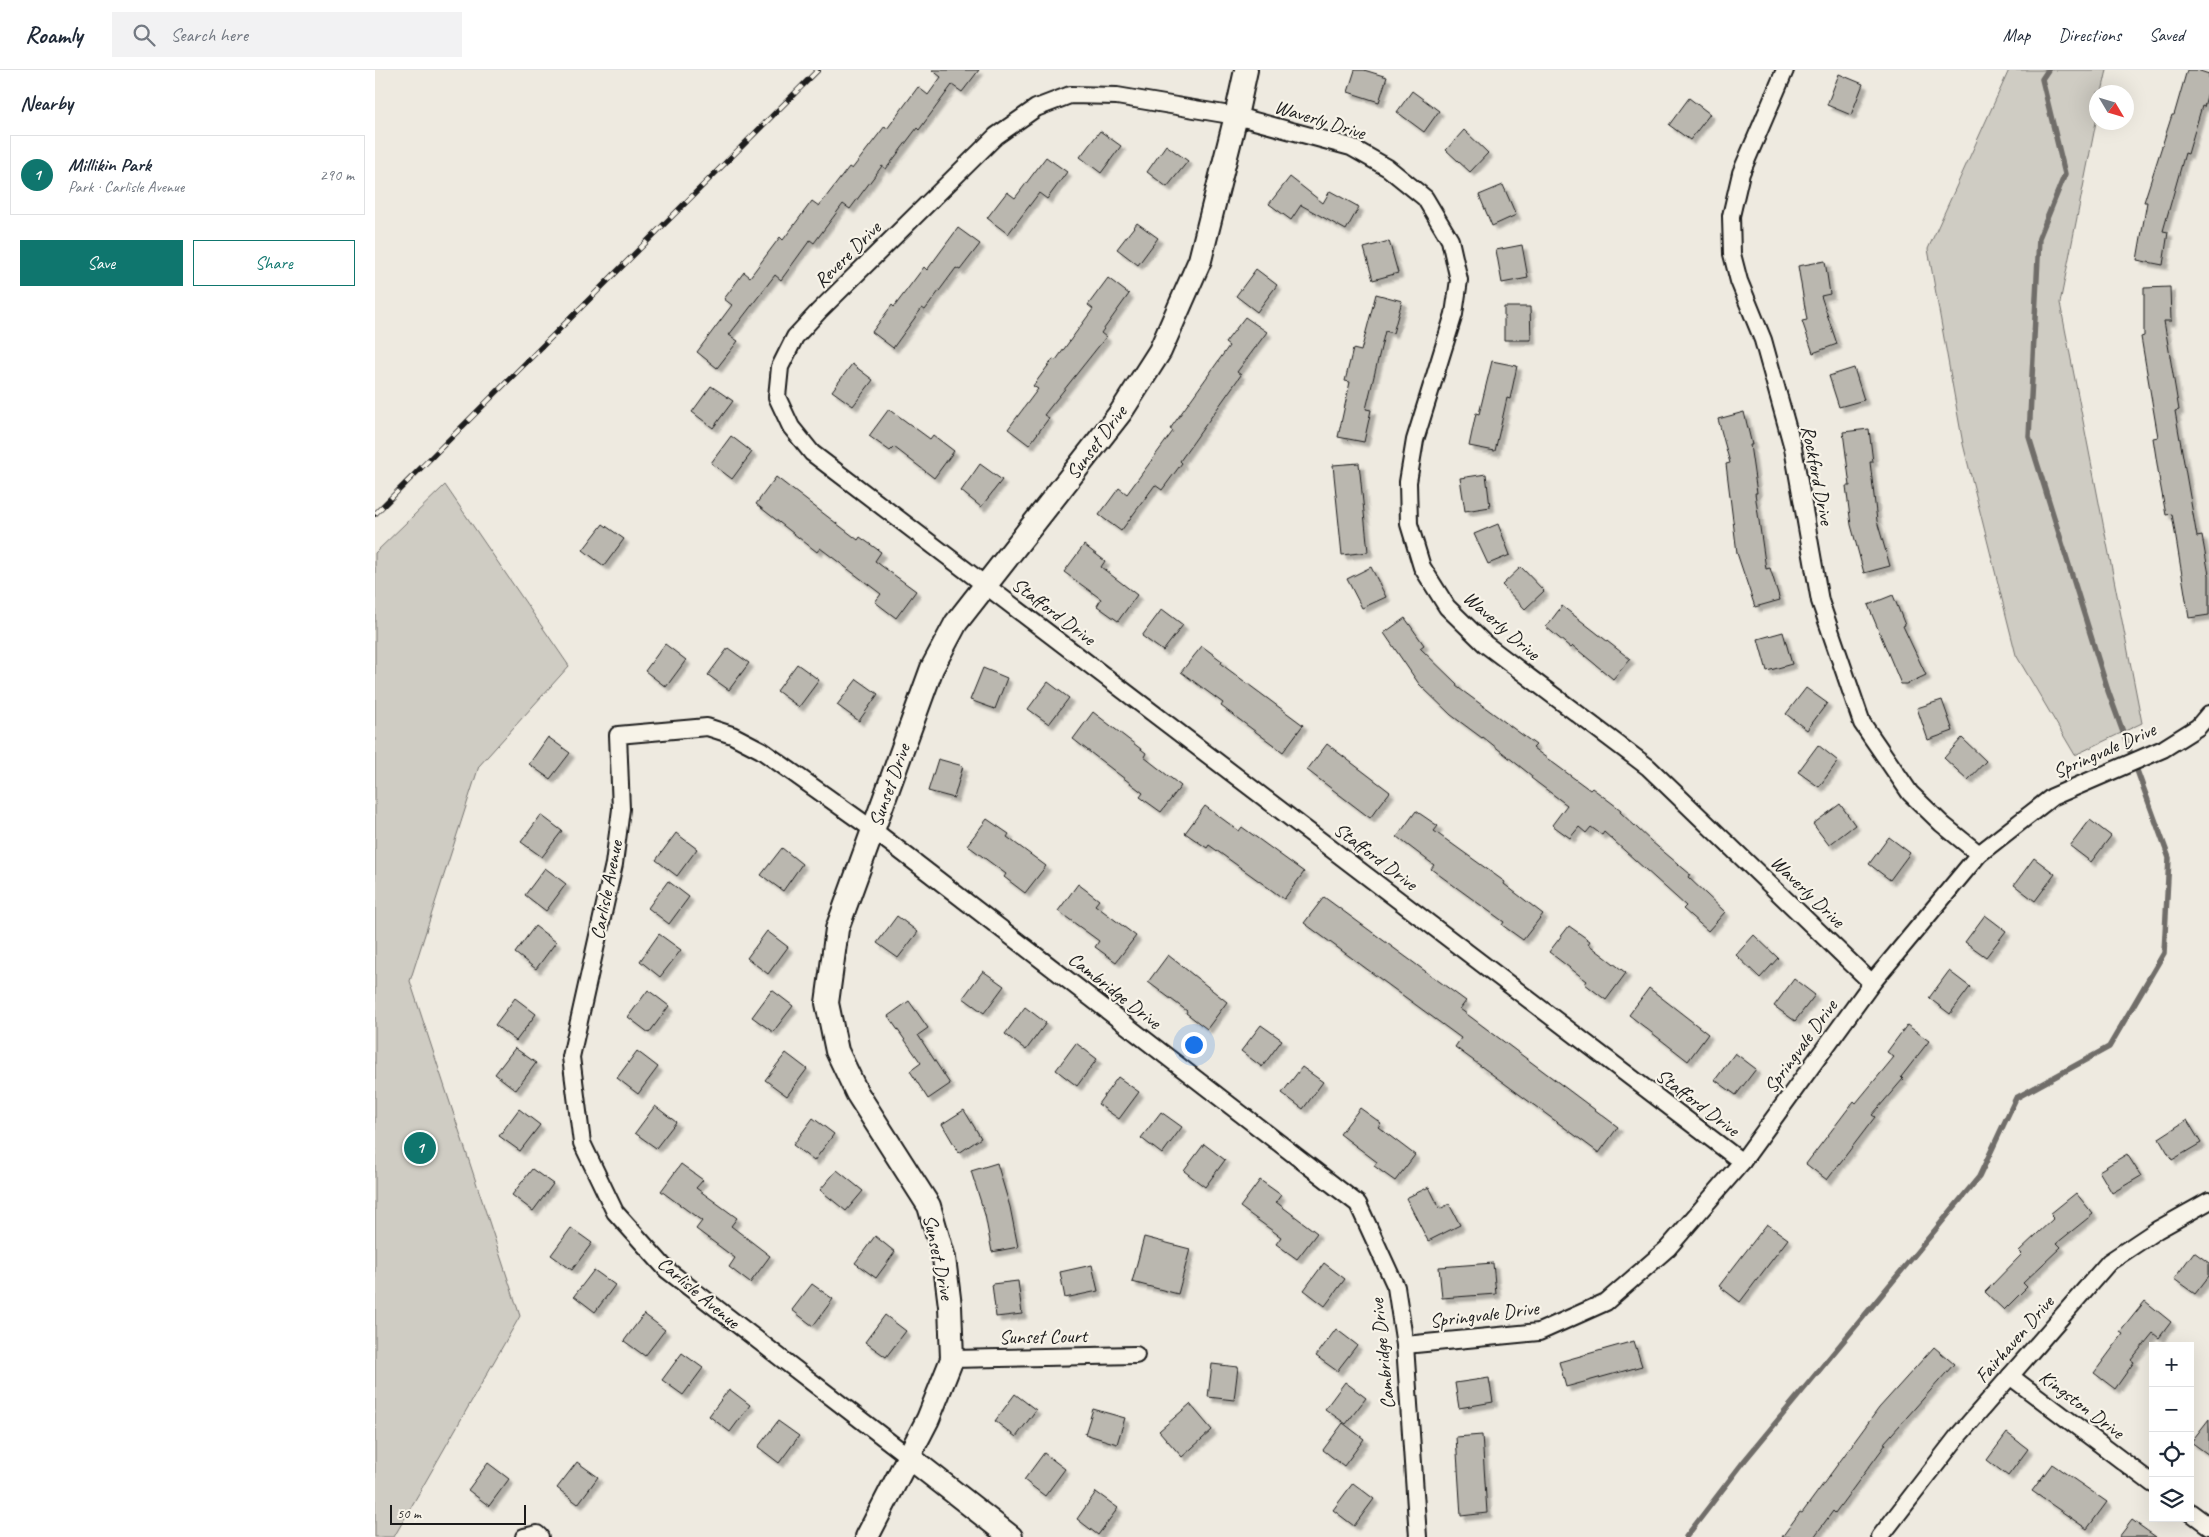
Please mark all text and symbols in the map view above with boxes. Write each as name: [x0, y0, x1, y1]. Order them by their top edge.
search box: [112, 12, 462, 57]
text: Roamly: [25, 20, 82, 50]
icon: search: [130, 21, 158, 49]
text: Search here: [170, 23, 248, 47]
text: Map: [2003, 24, 2030, 46]
text: Directions: [2058, 24, 2121, 46]
text: Saved: [2149, 24, 2184, 46]
north arrow: [2089, 85, 2134, 130]
text: Nearby: [20, 90, 73, 116]
street label: Waverly Drive: [1271, 94, 1370, 146]
text: Millikin Park: [68, 153, 151, 177]
text: 1: [33, 165, 41, 185]
text: 290 m: [320, 165, 354, 185]
text: Park · Carlisle Avenue: [68, 177, 184, 197]
street label: Revere Drive: [809, 215, 887, 293]
button: Save: [20, 240, 183, 286]
button: Share: [193, 240, 355, 286]
street label: Sunset Drive: [1060, 399, 1133, 484]
street label: Rockford Drive: [1796, 423, 1840, 528]
street label: Stafford Drive: [1007, 572, 1102, 652]
street label: Waverly Drive: [1458, 585, 1546, 667]
street label: Springvale Drive: [2049, 716, 2161, 784]
street label: Sunset Drive: [863, 739, 916, 830]
street label: Stafford Drive: [1329, 817, 1424, 897]
street label: Carlisle Avenue: [585, 837, 629, 942]
street label: Waverly Drive: [1765, 850, 1851, 934]
street label: Cambridge Drive: [1063, 946, 1167, 1035]
street label: Springvale Drive: [1758, 993, 1844, 1098]
your location: [1181, 1032, 1207, 1058]
street label: Stafford Drive: [1651, 1063, 1746, 1143]
pin: 1: [404, 1129, 436, 1167]
street label: Sunset Drive: [917, 1212, 960, 1303]
street label: Carlisle Avenue: [652, 1251, 746, 1335]
street label: Fairhaven Drive: [1970, 1289, 2060, 1388]
street label: Springvale Drive: [1428, 1295, 1541, 1334]
street label: Cambridge Drive: [1364, 1296, 1401, 1411]
street label: Sunset Court: [999, 1323, 1090, 1350]
map controls: [2149, 1342, 2194, 1522]
button: +: [2149, 1342, 2194, 1387]
street label: Kingston Drive: [2034, 1364, 2130, 1445]
button: −: [2149, 1387, 2194, 1432]
button: locate: [2149, 1432, 2194, 1477]
button: layers: [2149, 1477, 2194, 1522]
scale bar: [390, 1502, 526, 1525]
text: 50 m: [397, 1505, 421, 1522]

